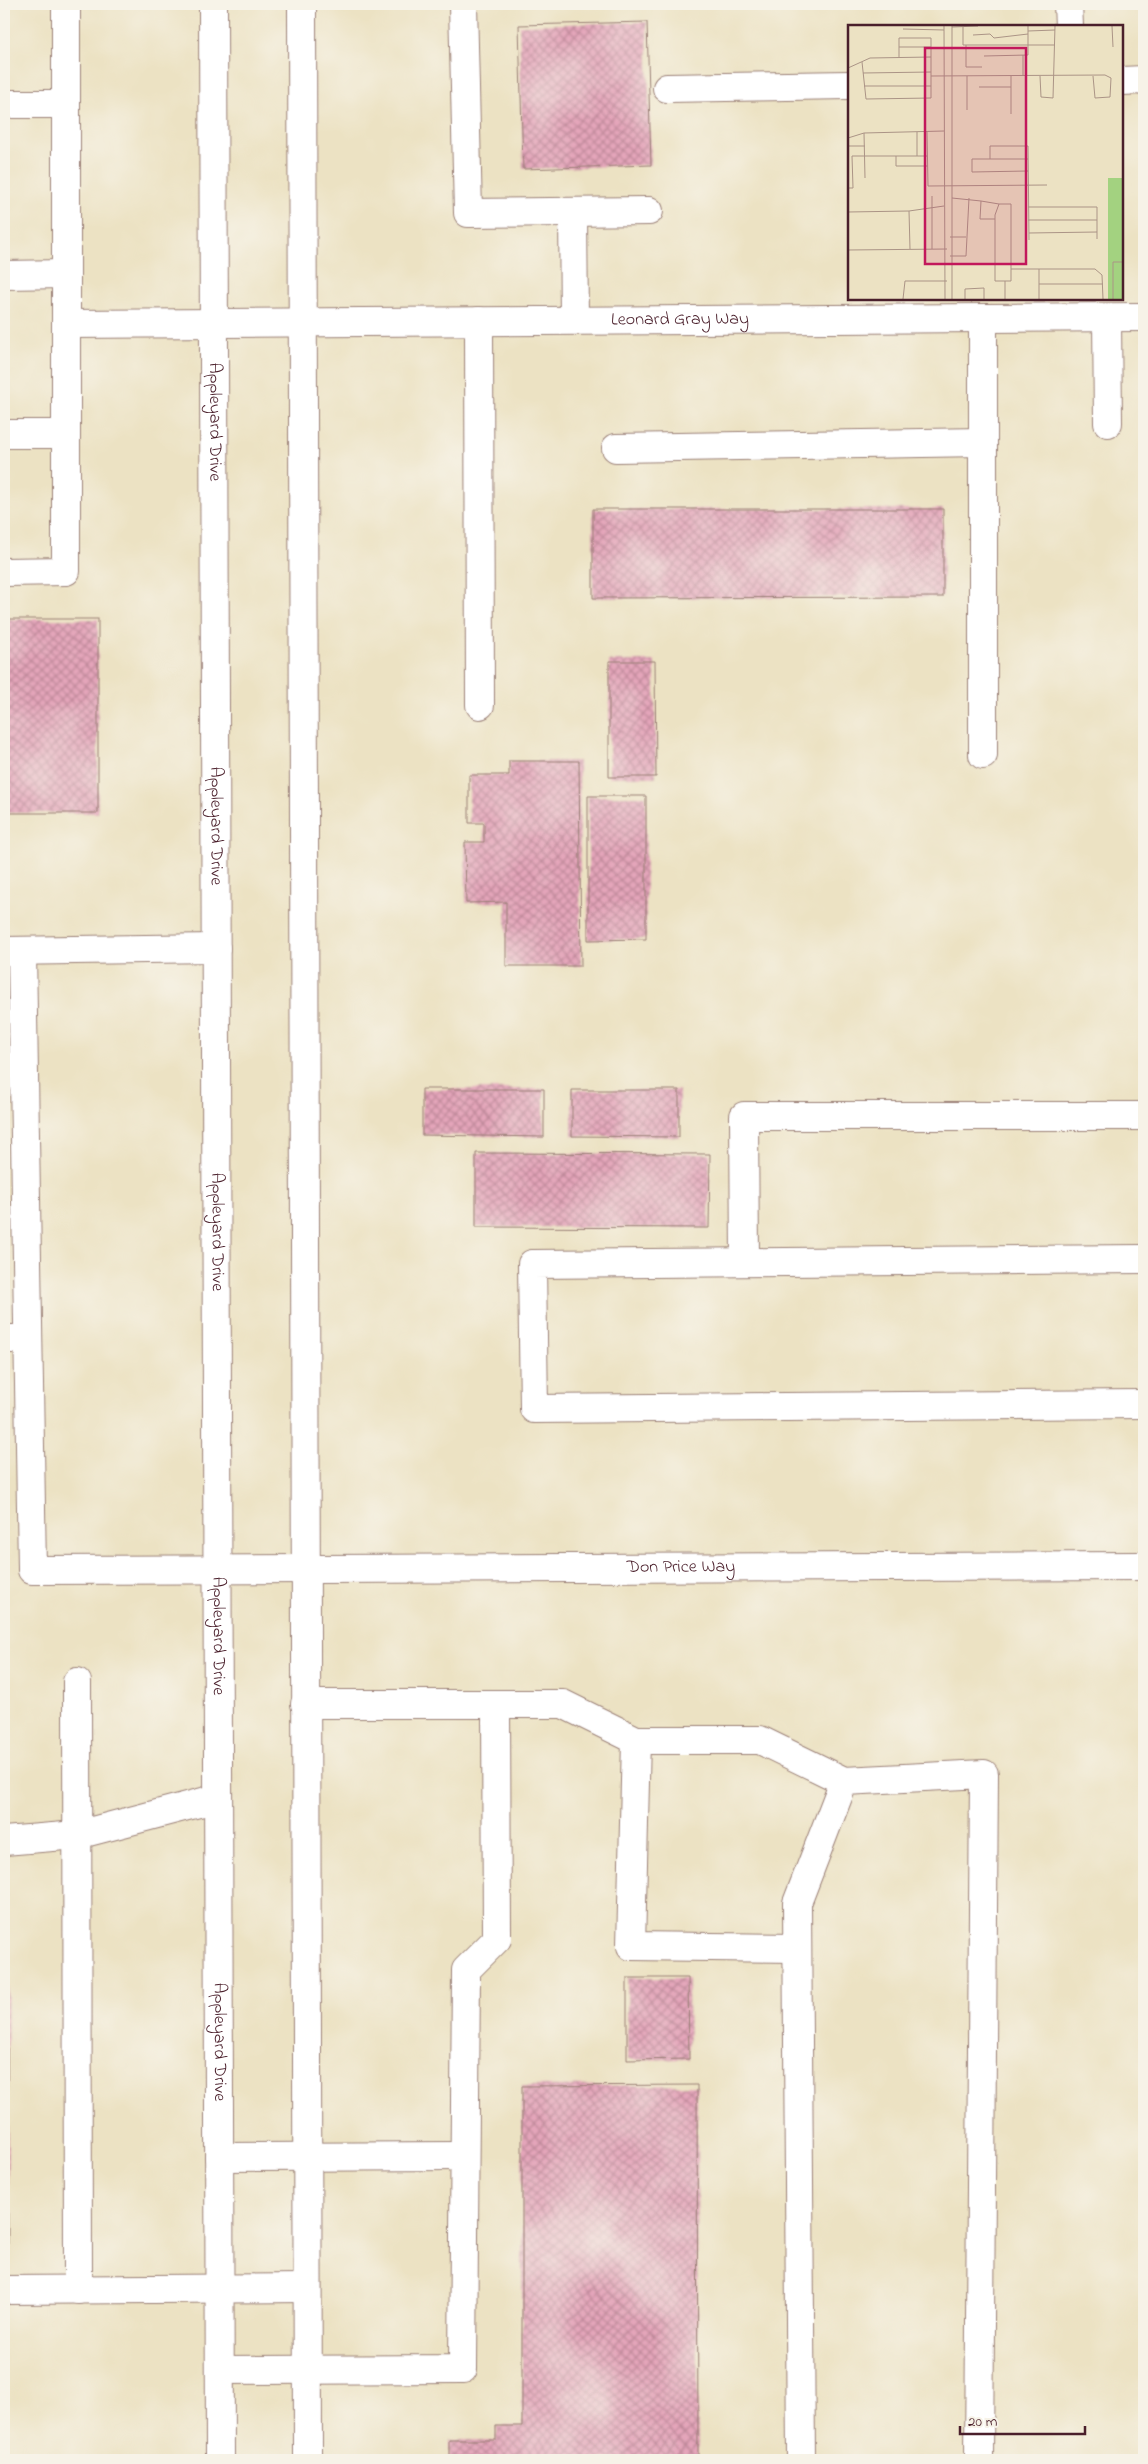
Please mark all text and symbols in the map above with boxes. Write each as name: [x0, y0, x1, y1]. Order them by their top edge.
inset map: [848, 25, 1123, 300]
street label: Leonard Gray Way: [611, 307, 749, 333]
street label: Appleyard Drive: [201, 363, 227, 482]
street label: Appleyard Drive: [202, 767, 229, 886]
street label: Appleyard Drive: [203, 1173, 230, 1292]
street label: Don Price Way: [626, 1554, 735, 1581]
street label: Appleyard Drive: [204, 1577, 231, 1696]
street label: Appleyard Drive: [206, 1983, 232, 2102]
scale bar: [960, 2404, 1086, 2436]
text: 20 m: [968, 2411, 998, 2433]

